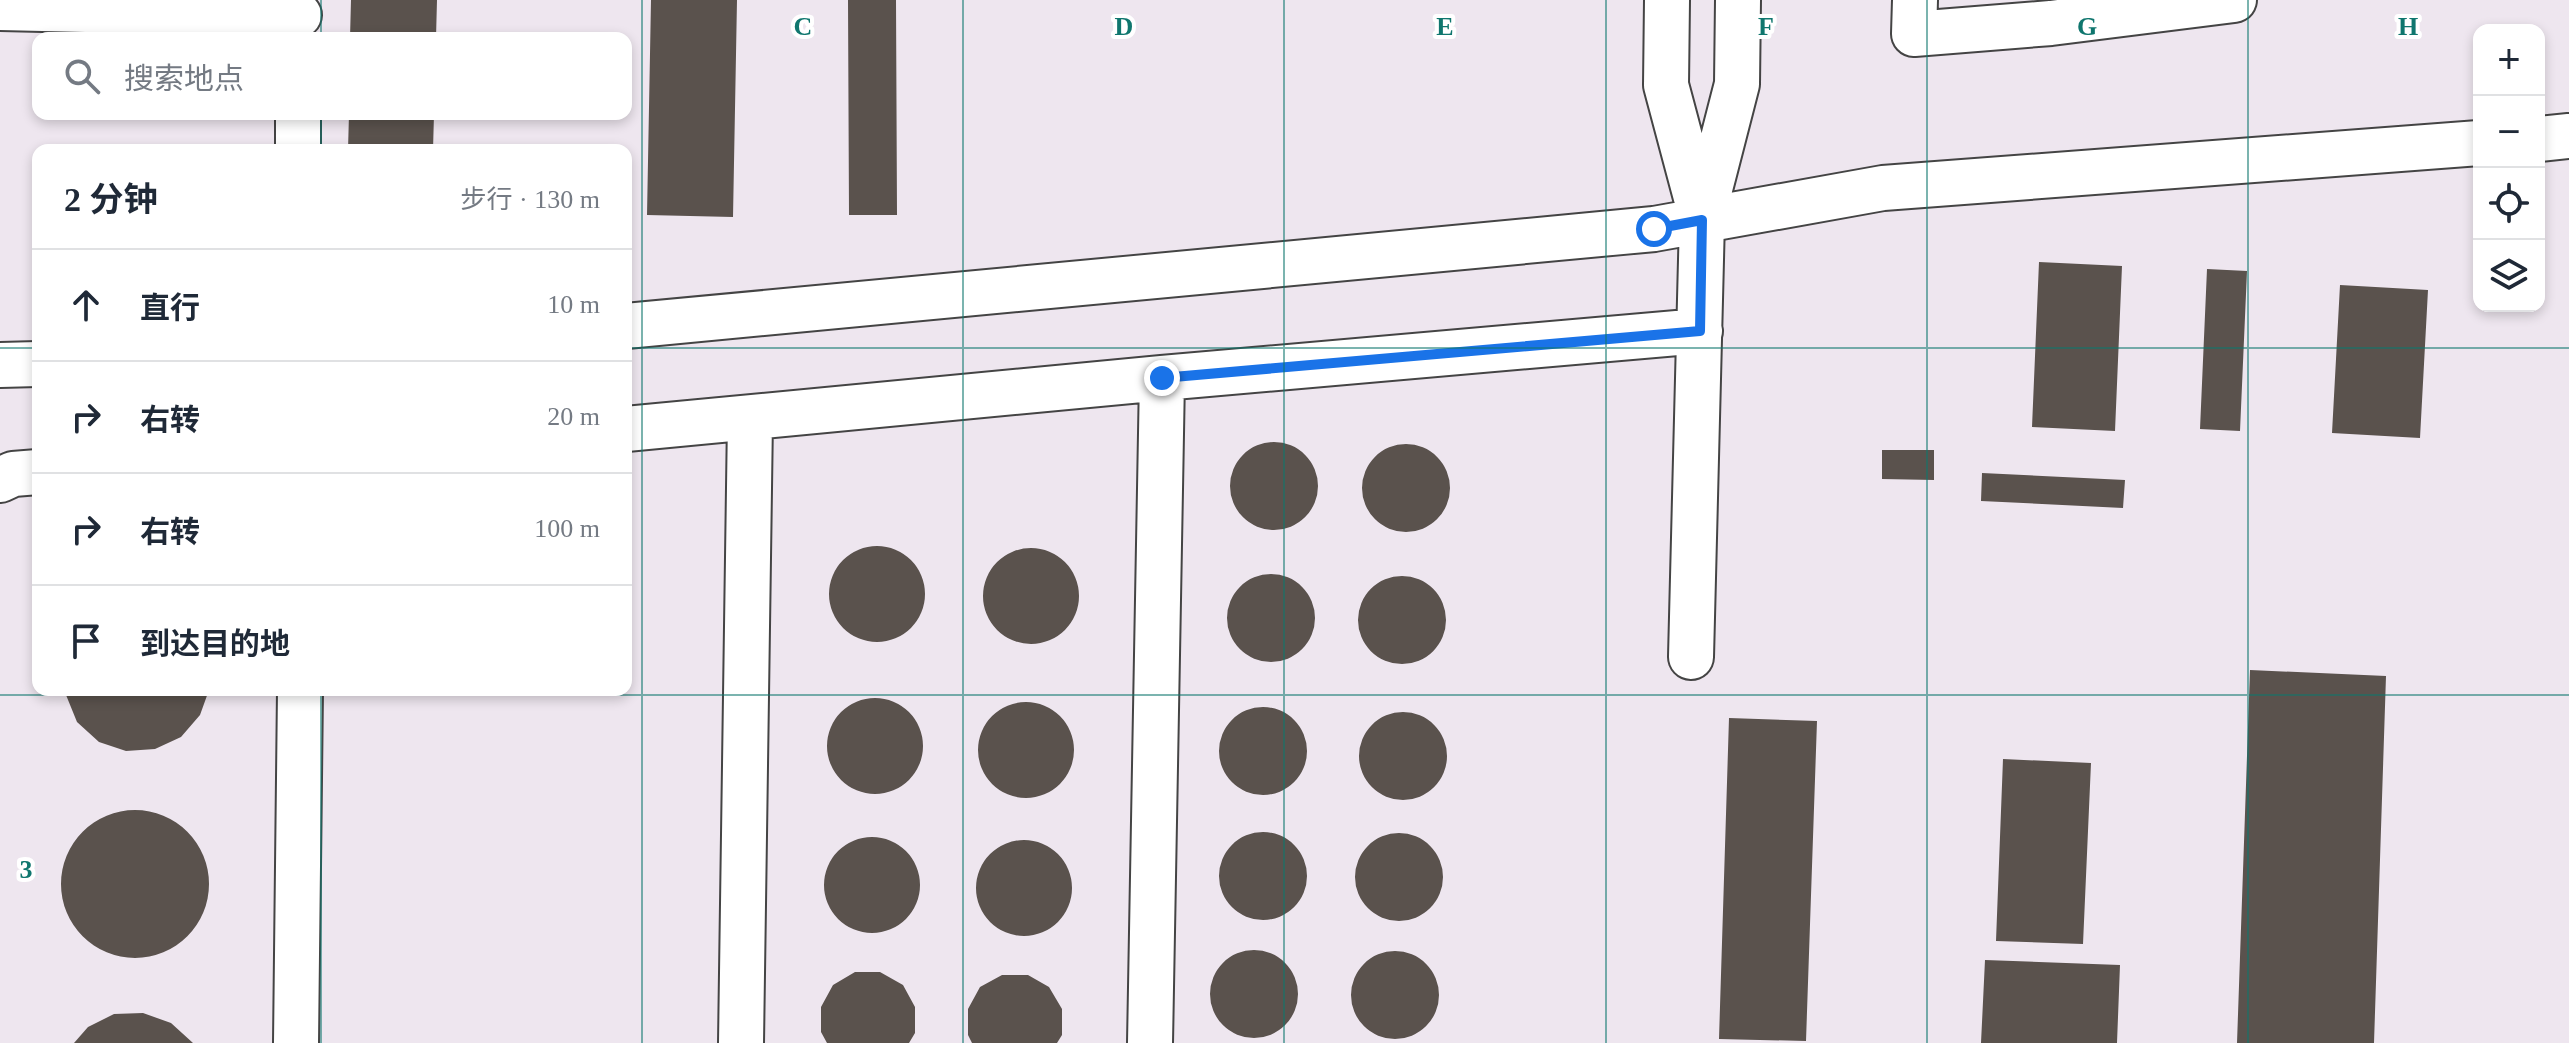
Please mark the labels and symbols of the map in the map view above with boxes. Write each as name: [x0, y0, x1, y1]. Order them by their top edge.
text: C: [794, 12, 812, 41]
text: D: [1115, 12, 1133, 41]
text: E: [1436, 12, 1454, 41]
text: F: [1758, 12, 1774, 41]
text: G: [2077, 12, 2097, 41]
text: H: [2398, 12, 2418, 41]
route start: [1636, 211, 1672, 247]
route end: [1144, 360, 1180, 396]
text: 3: [20, 855, 33, 884]

